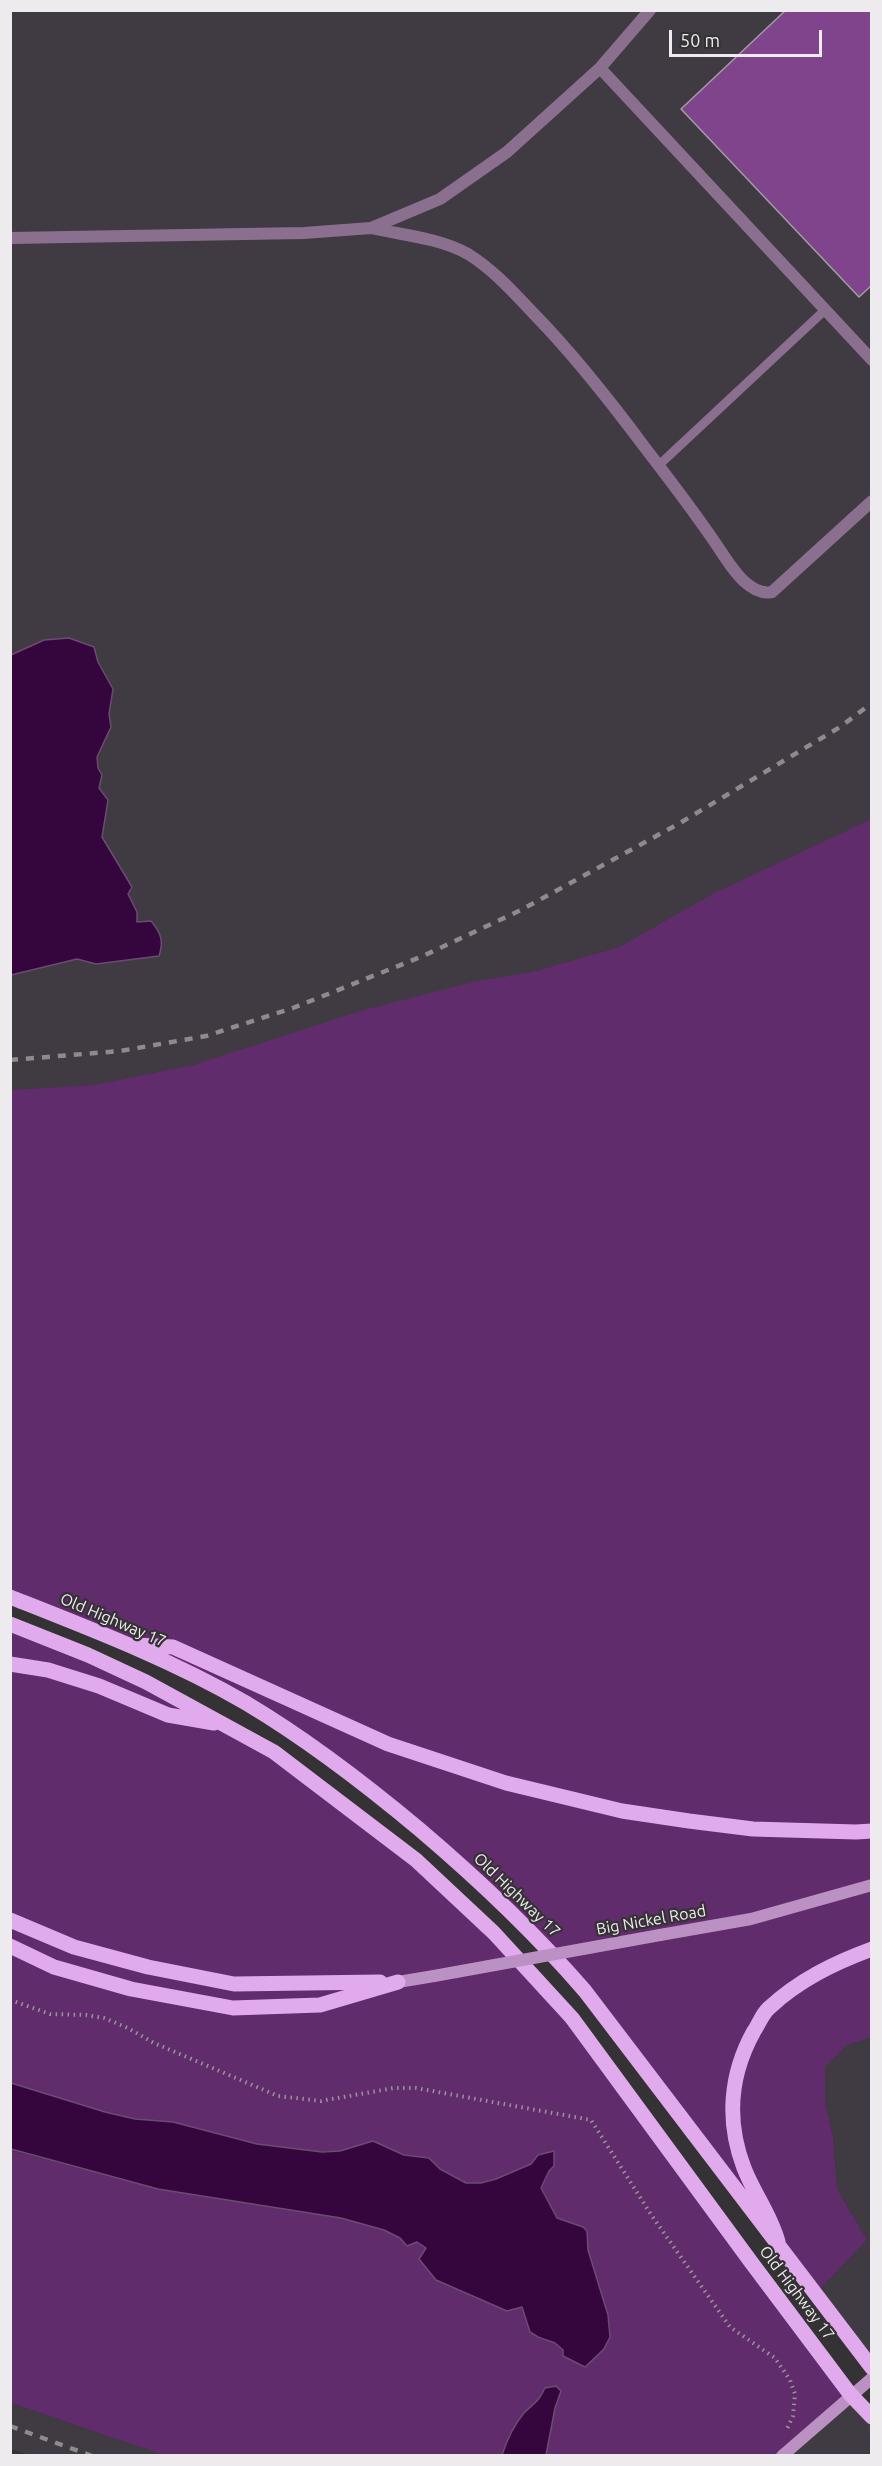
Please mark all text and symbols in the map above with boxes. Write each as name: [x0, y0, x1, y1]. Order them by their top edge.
scale bar: [672, 18, 825, 56]
text: 50 m: [680, 30, 720, 50]
street label: Old Highway 17: [57, 1589, 169, 1651]
street label: Old Highway 17: [470, 1849, 564, 1941]
street label: Big Nickel Road: [595, 1901, 707, 1939]
street label: Old Highway 17: [755, 2242, 839, 2344]

